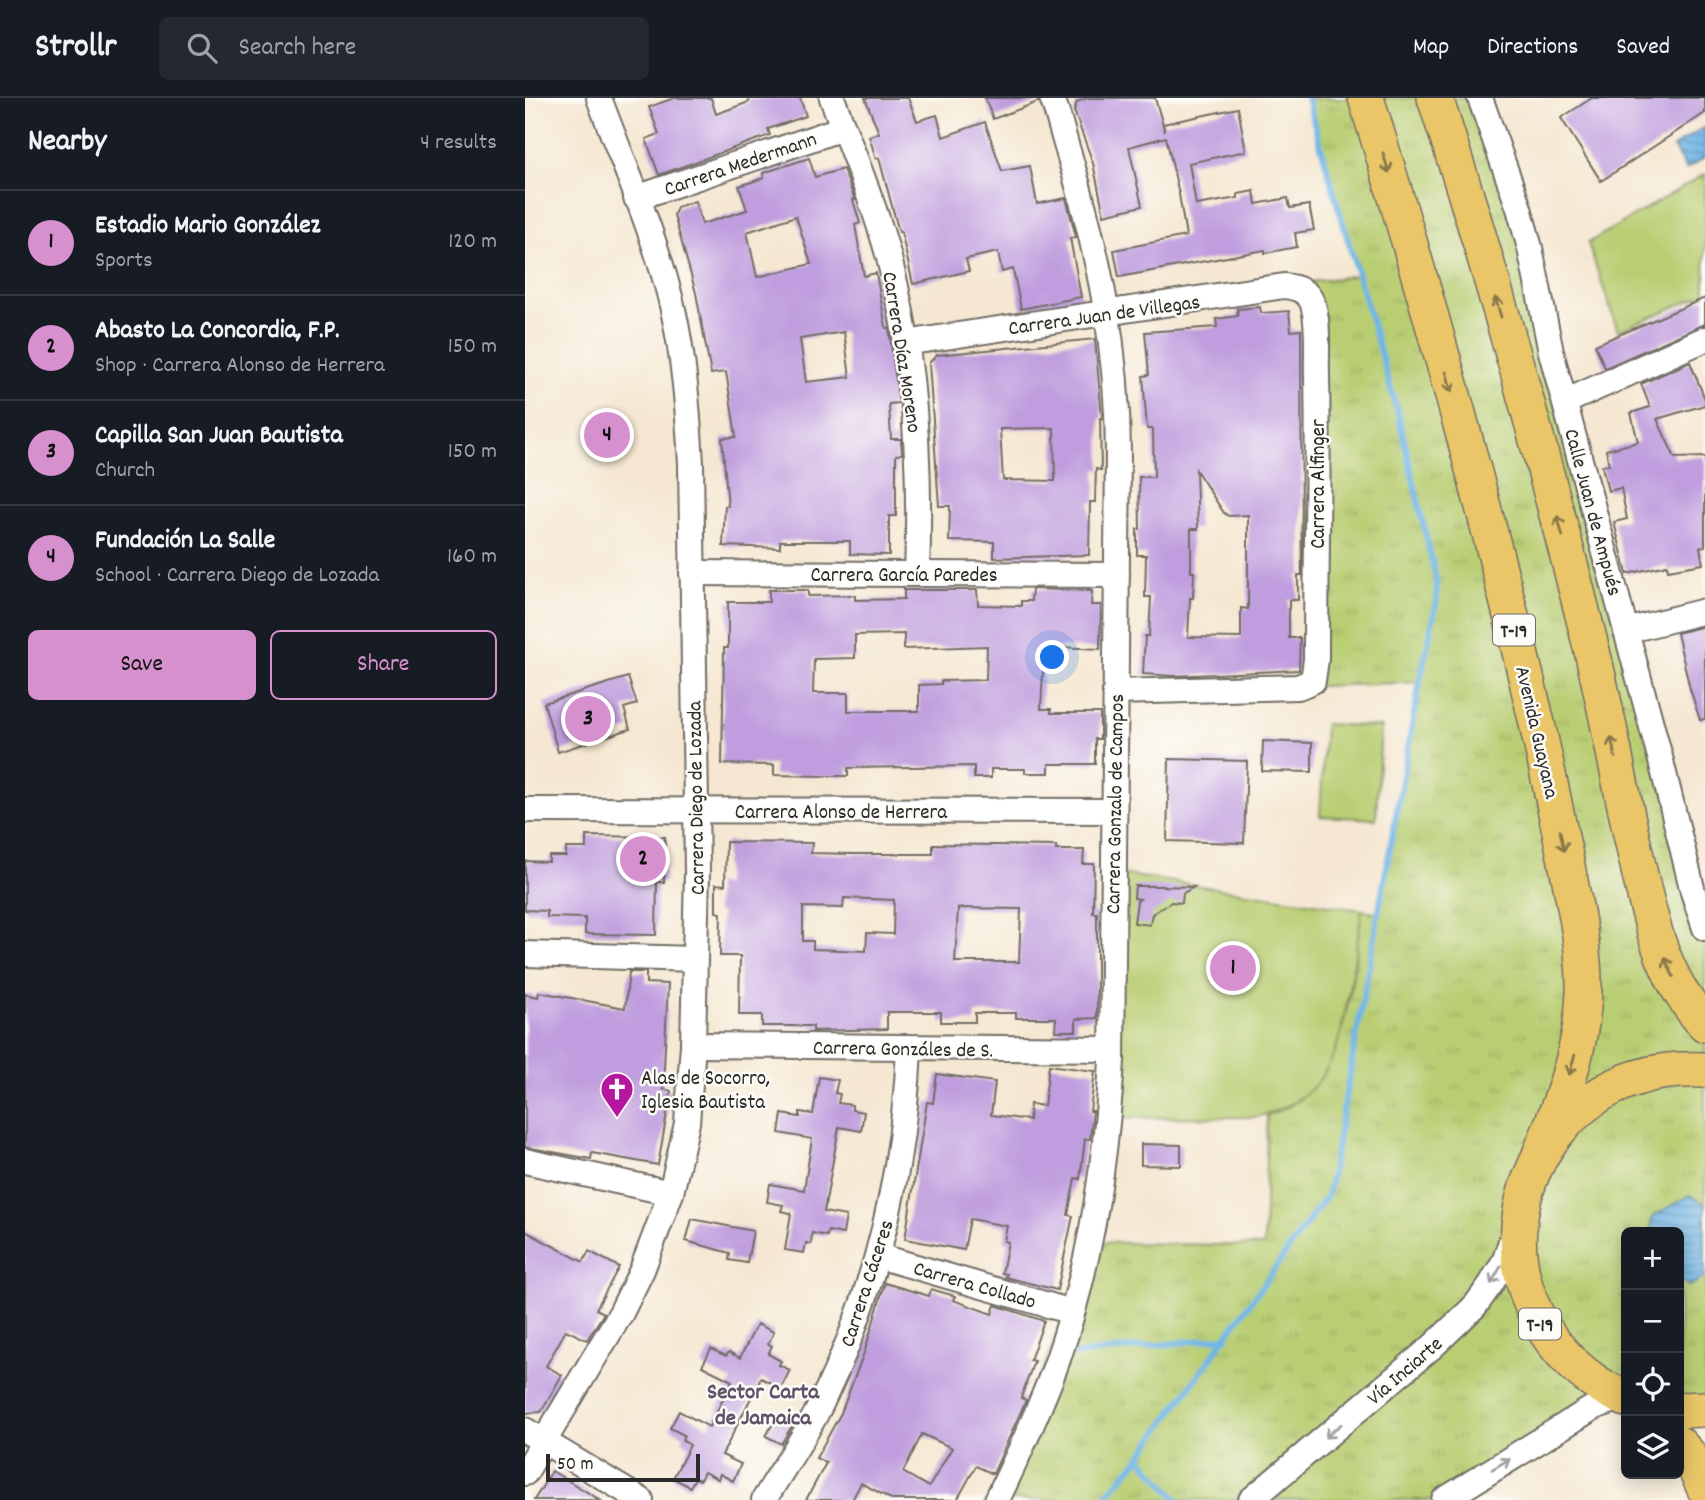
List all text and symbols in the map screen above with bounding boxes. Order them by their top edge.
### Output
search box [159,17,649,80]
text: Strollr [35,25,117,72]
icon: search [183,29,221,67]
text: Search here [239,30,356,67]
text: Map [1413,31,1449,65]
text: Directions [1487,31,1578,65]
text: Saved [1616,31,1670,65]
text: Nearby [28,122,106,165]
street label: Carrera Medermann [661,126,821,206]
text: 4 results [420,127,497,160]
one-way arrow [1381,152,1393,174]
text: Estadio Mario González [95,208,320,245]
text: 1 [48,226,54,259]
text: 120 m [448,226,497,259]
text: Sports [95,245,153,278]
street label: Carrera Díaz Moreno [873,270,928,435]
street label: Carrera Juan de Villegas [1007,289,1202,345]
one-way arrow [1491,296,1504,318]
text: Abasto La Concordia, F.P. [95,313,340,350]
text: 2 [46,331,56,364]
text: 150 m [448,331,497,364]
text: Shop · Carrera Alonso de Herrera [95,350,385,383]
one-way arrow [1443,370,1456,393]
pin: 4 [584,409,630,461]
text: Capilla San Juan Bautista [95,418,343,455]
street label: Carrera Alfinger [1305,419,1335,549]
street label: Calle Juan de Ampués [1554,426,1628,600]
text: 3 [46,436,56,469]
text: 150 m [448,436,497,469]
text: Church [95,455,155,488]
one-way arrow [1553,515,1566,538]
text: Fundación La Salle [95,523,275,560]
text: 4 [46,541,56,574]
text: 160 m [447,541,497,574]
text: School · Carrera Diego de Lozada [95,560,379,593]
street label: Carrera García Paredes [810,562,998,592]
road number: T-19 [1493,614,1535,646]
button: Save [28,630,256,700]
button: Share [270,630,497,700]
your location [1035,640,1069,674]
street label: Avenida Guayana [1505,664,1565,803]
pin: 3 [565,693,611,745]
street label: Carrera Gonzalo de Campos [1100,694,1134,915]
street label: Carrera Diego de Lozada [681,699,715,895]
one-way arrow [1605,736,1619,759]
street label: Carrera Alonso de Herrera [735,799,948,829]
one-way arrow [1555,829,1569,852]
pin: 2 [620,833,666,885]
pin: 1 [1210,942,1256,994]
one-way arrow [1662,957,1675,978]
street label: Carrera Gonzáles de S. [813,1034,993,1068]
one-way arrow [1565,1053,1578,1076]
place label: Alas de Socorro, Iglesia Bautista [641,1065,770,1119]
church icon: Alas de Socorro, Iglesia Bautista [598,1070,636,1119]
street label: Carrera Cáceres [834,1217,903,1351]
map controls [1621,1227,1684,1479]
button: + [1621,1227,1684,1290]
street label: Carrera Collado [909,1255,1039,1319]
one-way arrow [1489,1264,1503,1284]
button: − [1621,1290,1684,1353]
road number: T-19 [1519,1308,1561,1340]
street label: Vía Inciarte [1362,1331,1450,1414]
button: locate [1621,1353,1684,1416]
district label: Sector Carta de Jamaica [707,1377,820,1436]
button: layers [1621,1416,1684,1479]
one-way arrow [1324,1423,1342,1439]
scale bar [546,1451,700,1483]
text: 50 m [557,1452,594,1479]
one-way arrow [1491,1456,1511,1470]

